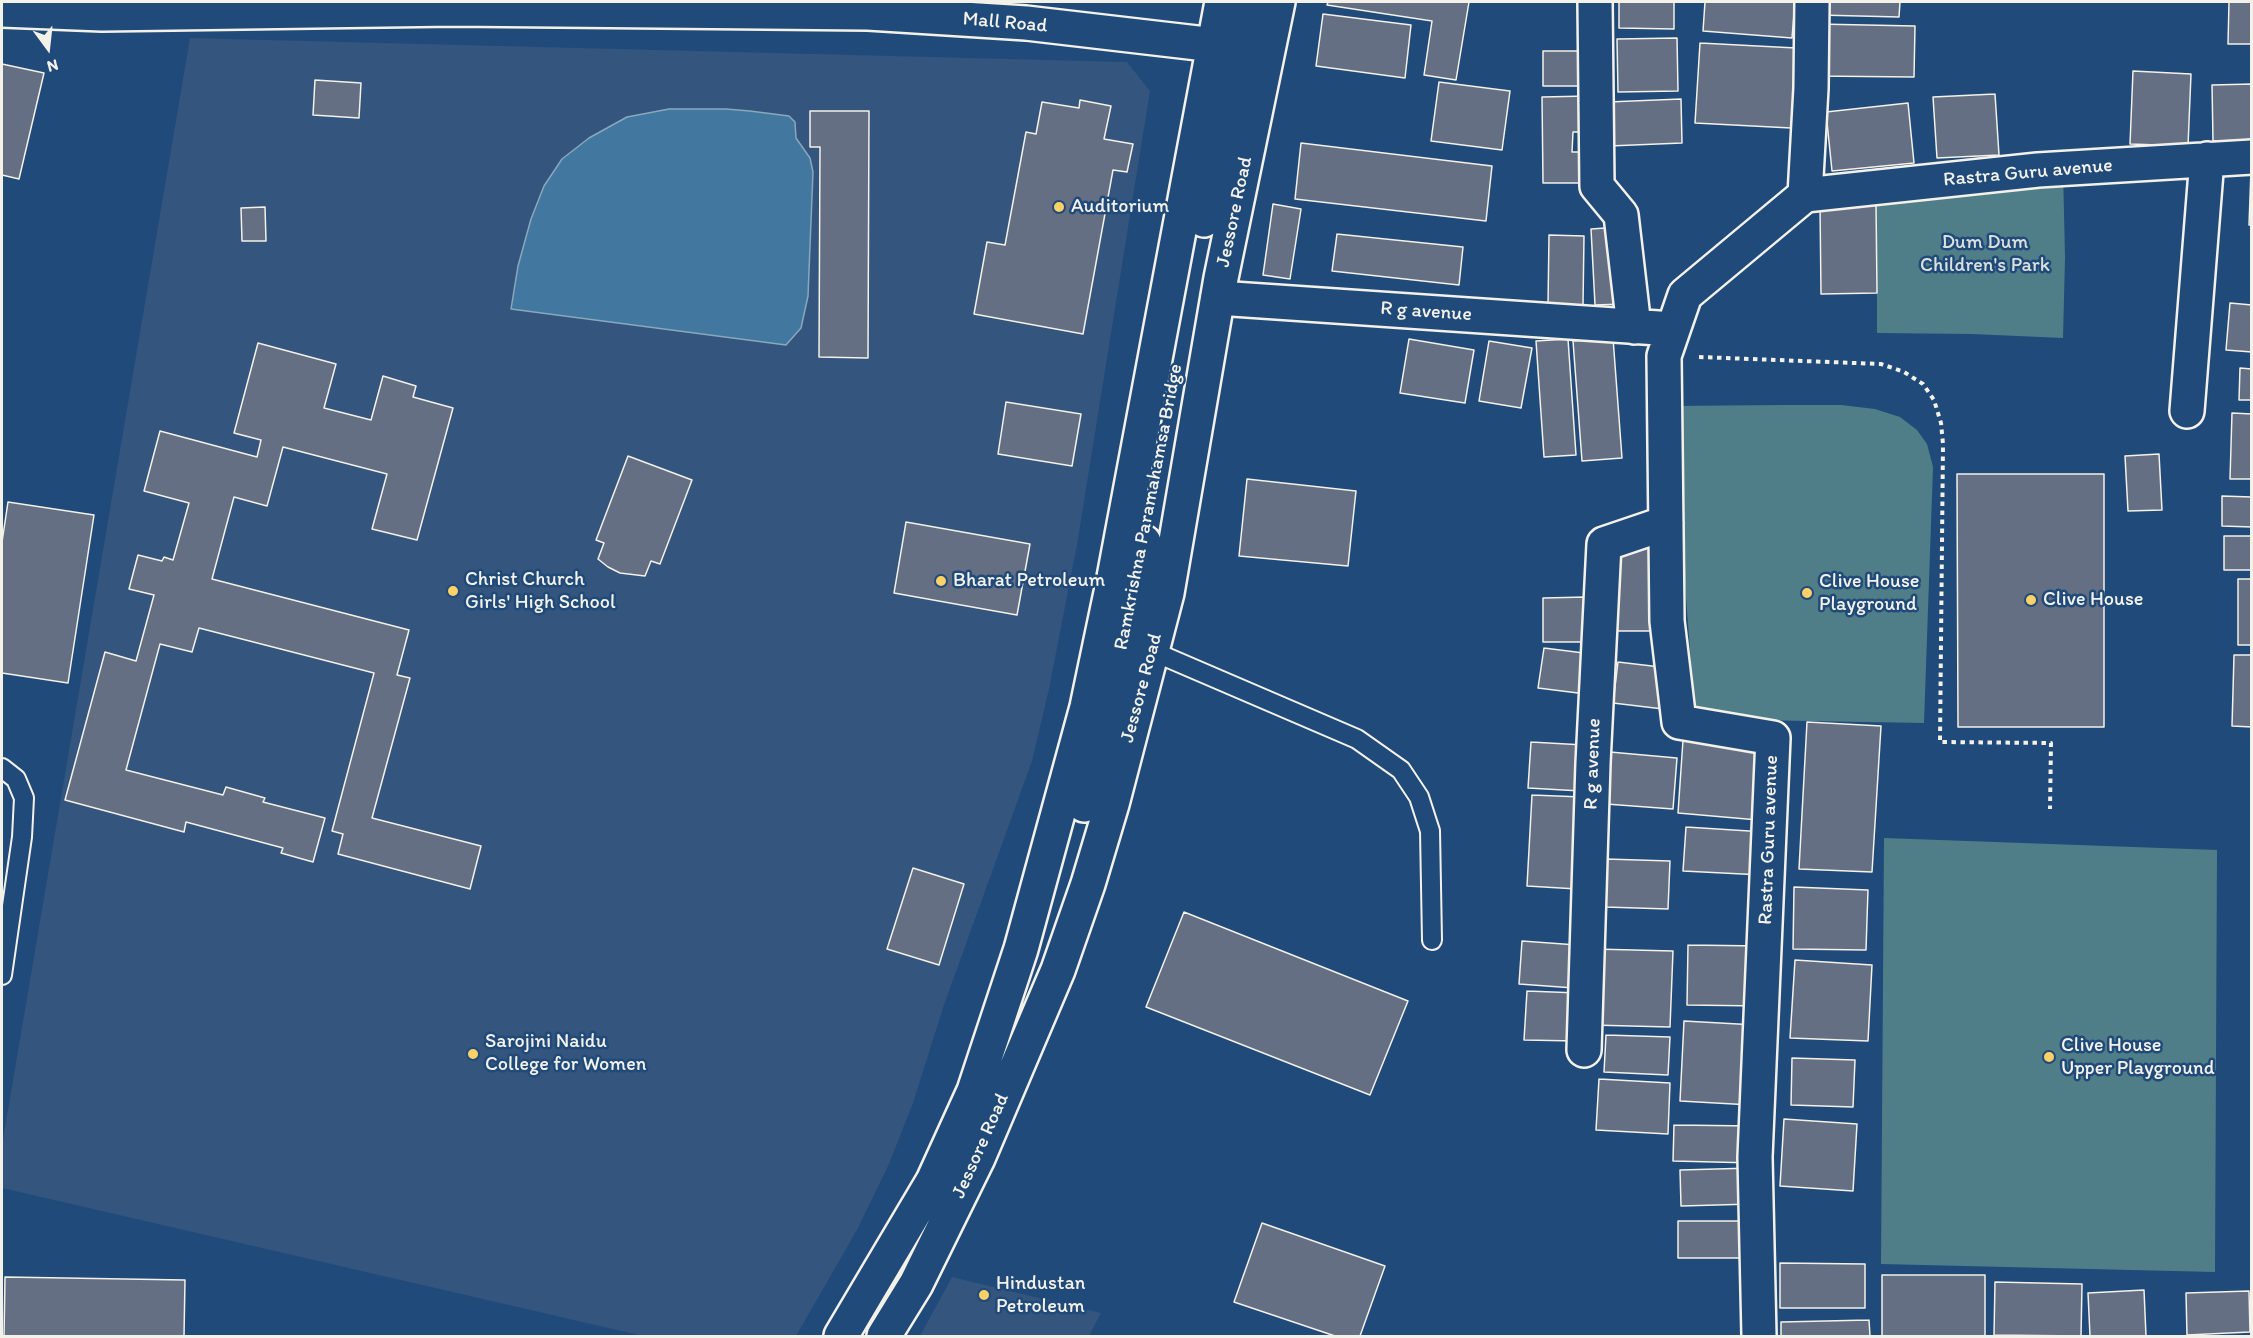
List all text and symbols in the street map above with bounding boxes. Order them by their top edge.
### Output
street label: Mall Road [962,7,1048,39]
north arrow [18,18,78,78]
text: N [45,55,60,76]
street label: Rastra Guru avenue [1942,154,2114,192]
street label: Jessore Road [1212,155,1258,269]
place label: Auditorium [1071,195,1169,219]
marker: Auditorium [1052,200,1066,214]
park label: Dum Dum Children's Park [1920,231,2050,278]
street label: R g avenue [1379,297,1473,327]
street label: Ramkrishna Paramahamsa Bridge [1109,362,1189,652]
place label: Christ Church Girls' High School [465,568,616,615]
place label: Bharat Petroleum [953,569,1105,593]
place label: Clive House Playground [1819,570,1919,617]
marker: Bharat Petroleum [934,574,948,588]
marker: Christ Church Girls' High School [446,584,460,598]
marker: Clive House Playground [1800,586,1814,600]
place label: Clive House [2043,588,2143,612]
marker: Clive House [2024,593,2038,607]
street label: Jessore Road [1116,631,1168,745]
street label: R g avenue [1579,718,1607,810]
street label: Rastra Guru avenue [1754,755,1784,925]
place label: Sarojini Naidu College for Women [485,1030,646,1077]
place label: Clive House Upper Playground [2061,1034,2215,1081]
marker: Sarojini Naidu College for Women [466,1047,480,1061]
marker: Clive House Upper Playground [2042,1050,2056,1064]
street label: Jessore Road [947,1090,1015,1202]
place label: Hindustan Petroleum [996,1272,1085,1319]
marker: Hindustan Petroleum [977,1288,991,1302]

